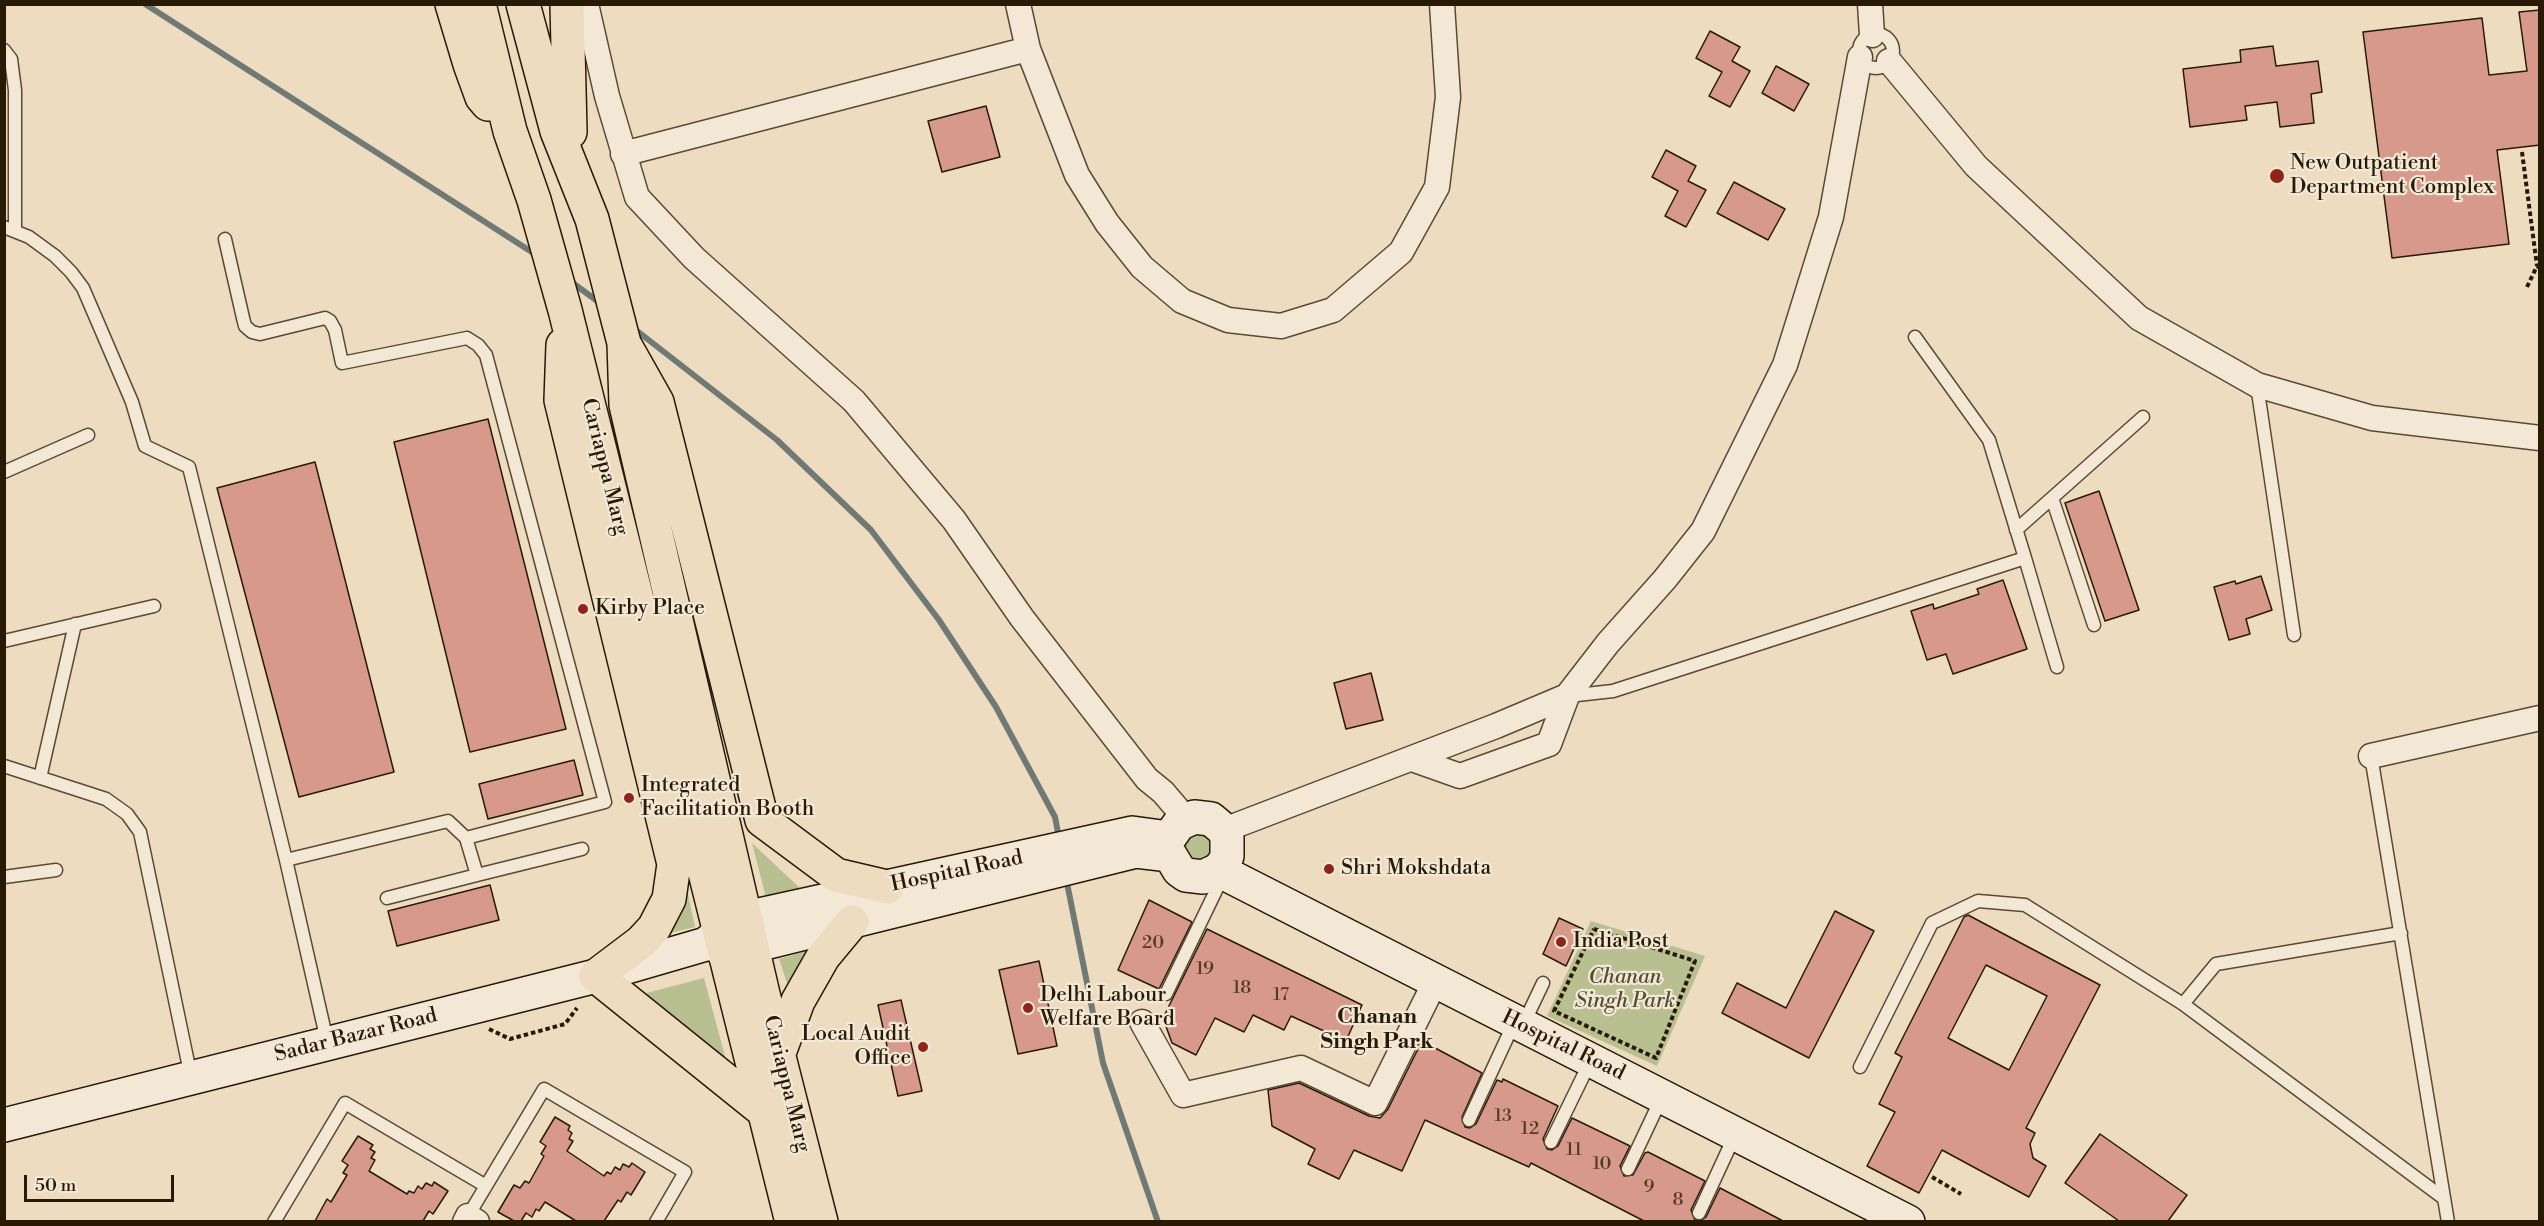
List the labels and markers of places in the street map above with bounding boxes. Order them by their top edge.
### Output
place label: New Outpatient Department Complex [2290,151,2494,201]
marker: New Outpatient Department Complex [2268,167,2286,185]
place label: Kirby Place [595,596,705,622]
marker: Kirby Place [576,602,590,616]
place label: Integrated Facilitation Booth [641,773,814,823]
marker: Integrated Facilitation Booth [622,791,636,805]
place label: Shri Mokshdata [1341,856,1491,882]
marker: Shri Mokshdata [1322,862,1336,876]
place label: India Post [1573,929,1669,955]
marker: India Post [1554,935,1568,949]
place label: Delhi Labour Welfare Board [1040,983,1175,1033]
marker: Delhi Labour Welfare Board [1021,1001,1035,1015]
place label: Local Audit Office [801,1022,911,1072]
marker: Local Audit Office [916,1040,930,1054]

